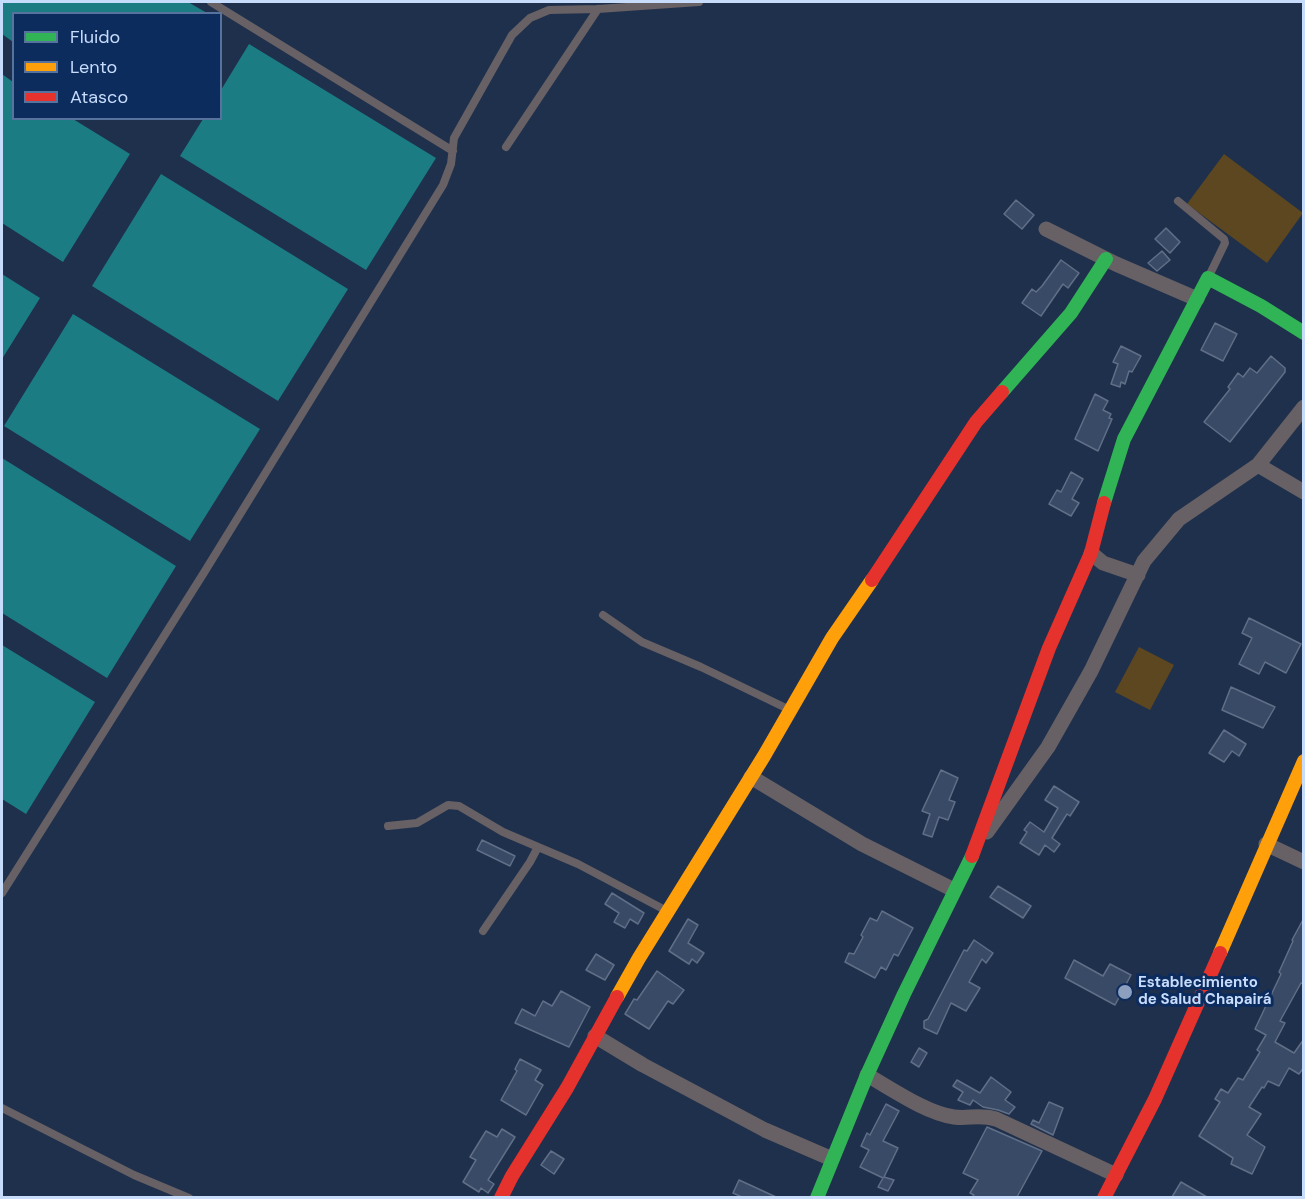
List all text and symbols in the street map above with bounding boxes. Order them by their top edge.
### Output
legend [12,12,222,120]
text: Fluido [70,25,120,49]
text: Lento [70,55,117,79]
text: Atasco [70,85,128,109]
place label: Establecimiento de Salud Chapairá [1138,974,1272,1009]
marker: Establecimiento de Salud Chapairá [1116,983,1134,1001]

